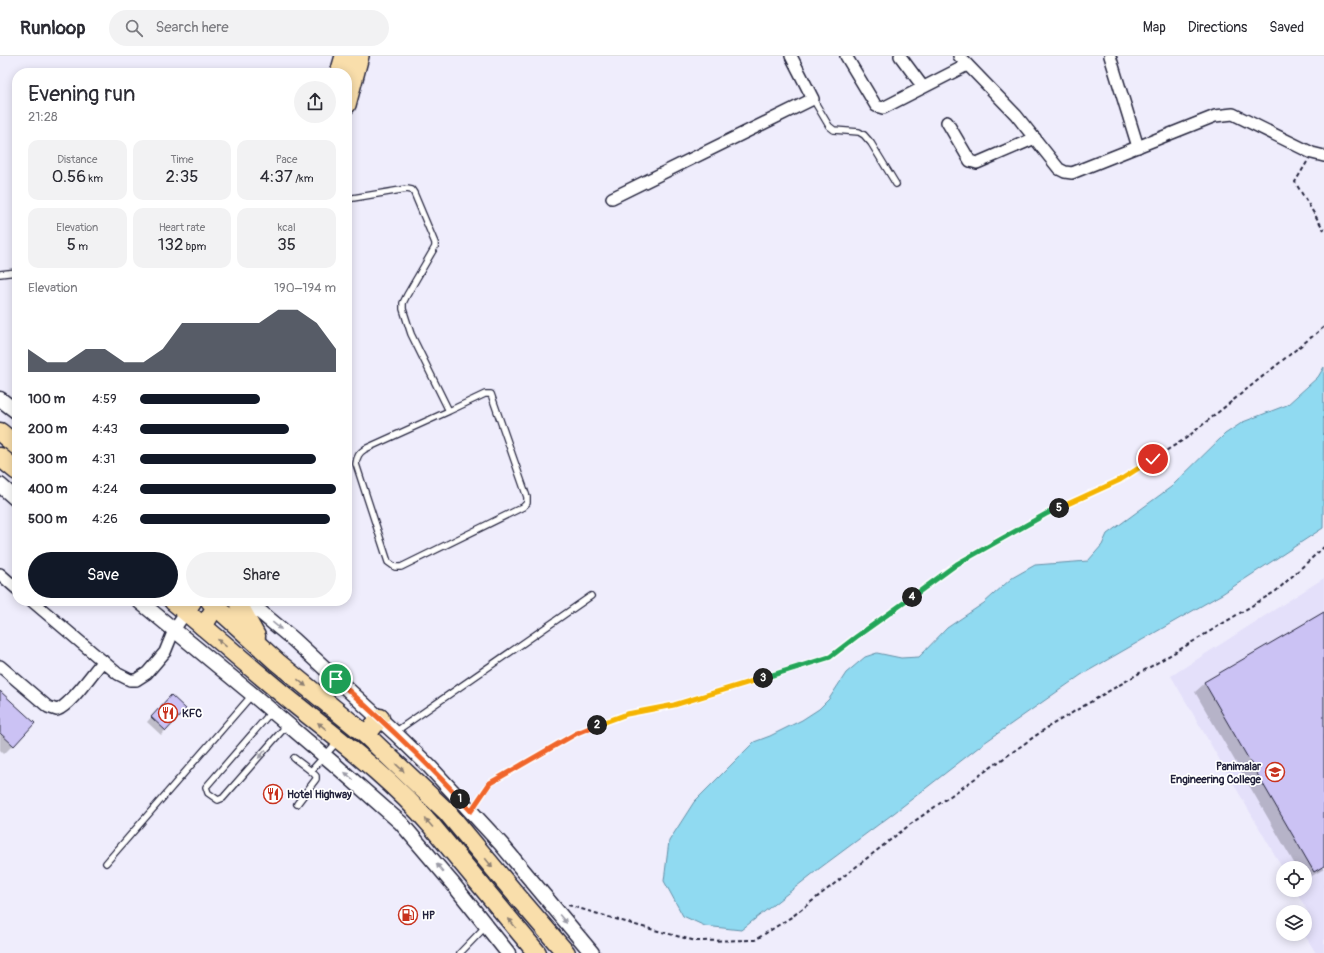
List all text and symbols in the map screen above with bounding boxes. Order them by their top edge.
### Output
search box [109,10,389,46]
text: Runloop [20,16,85,40]
icon: search [123,17,145,39]
text: Search here [155,18,229,37]
text: Map [1143,19,1166,36]
text: Directions [1188,19,1247,36]
text: Saved [1269,19,1304,36]
text: Evening run [28,80,136,108]
button: share [294,81,336,123]
text: 21:28 [28,109,58,125]
text: Distance [57,153,97,166]
text: Time [170,153,193,166]
text: Pace [276,153,298,166]
text: 0.56 [52,166,86,187]
text: 2:35 [166,166,198,187]
text: 4:37 [260,166,293,187]
text: km [86,172,103,185]
text: /km [293,172,313,185]
text: Elevation [56,221,98,234]
text: Heart rate [159,221,205,234]
text: kcal [278,221,296,234]
text: 5 [67,234,76,255]
text: 132 [158,234,183,255]
text: 35 [277,234,296,255]
text: m [76,240,88,253]
text: bpm [183,240,206,253]
text: Elevation [28,280,78,296]
text: 190–194 m [274,280,336,296]
text: 100 m [28,391,65,407]
text: 4:59 [92,391,117,407]
text: 200 m [28,421,67,437]
text: 4:43 [92,421,118,437]
pin [1136,442,1170,476]
icon: check [1142,448,1164,470]
text: 300 m [28,451,67,467]
text: 4:31 [92,451,115,467]
text: 400 m [28,481,68,497]
text: 4:24 [92,481,118,497]
pin: 5 [1049,498,1069,518]
text: 5 [1056,501,1062,514]
text: 500 m [28,511,67,527]
text: 4:26 [92,511,118,527]
button: Save [28,552,178,598]
button: Share [186,552,336,598]
pin: 4 [902,587,922,607]
text: 4 [909,590,915,603]
one-way arrow [271,621,282,630]
one-way arrow [217,639,228,648]
pin [319,662,353,696]
icon: arrive [325,668,347,690]
pin: 3 [753,668,773,688]
text: 3 [760,671,766,684]
one-way arrow [296,679,307,688]
restaurant icon: KFC [157,702,179,724]
place label: KFC [182,707,202,720]
pin: 2 [587,715,607,735]
text: 2 [594,718,600,731]
one-way arrow [317,722,328,731]
one-way arrow [257,749,266,759]
place label: Panimalar Engineering College [1170,760,1262,786]
school or university icon: Panimalar Engineering College [1264,761,1286,783]
one-way arrow [395,763,405,773]
one-way arrow [343,771,354,780]
restaurant icon: Hotel Highway [262,783,284,805]
place label: Hotel Highway [287,788,352,801]
pin: 1 [450,789,470,809]
text: 1 [458,792,462,805]
one-way arrow [424,817,433,828]
one-way arrow [485,857,493,868]
map controls [1276,861,1312,941]
button: locate [1276,861,1312,897]
one-way arrow [435,863,444,873]
fuel station icon: HP [397,904,419,926]
button: layers [1276,905,1312,941]
place label: HP [422,909,435,922]
one-way arrow [558,913,567,924]
one-way arrow [507,917,516,928]

